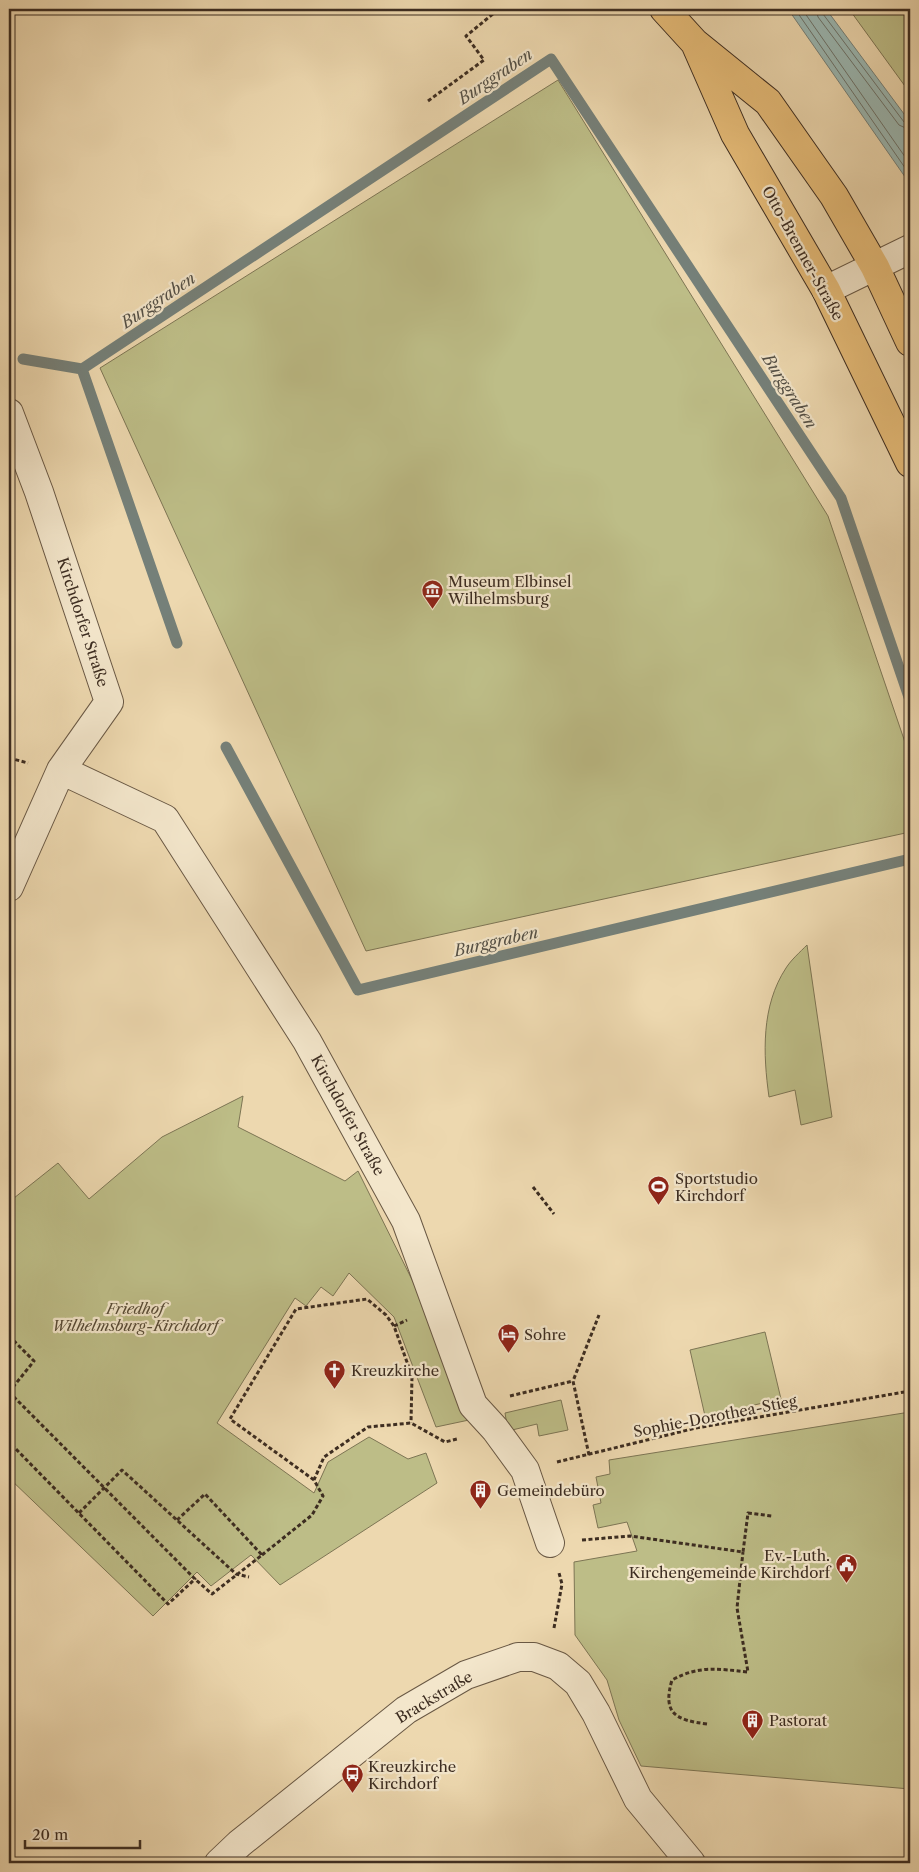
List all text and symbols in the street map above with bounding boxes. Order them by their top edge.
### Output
water label: Burggraben [452,44,536,109]
street label: Otto-Brenner-Straße [758,182,848,324]
water label: Burggraben [115,268,199,333]
water label: Burggraben [757,348,822,432]
street label: Kirchdorfer Straße [53,555,113,689]
place label: Museum Elbinsel Wilhelmsburg [447,572,572,608]
museum icon: Museum Elbinsel Wilhelmsburg [420,578,444,609]
water label: Burggraben [450,922,540,961]
street label: Kirchdorfer Straße [307,1051,389,1179]
place label: Sportstudio Kirchdorf [675,1169,758,1205]
sports icon: Sportstudio Kirchdorf [647,1175,671,1206]
park label: Friedhof Wilhelmsburg-Kirchdorf [52,1299,223,1335]
hotel icon: Sohre [496,1322,520,1353]
place label: Sohre [524,1325,566,1344]
church icon: Kreuzkirche [323,1358,347,1389]
place label: Kreuzkirche [351,1361,439,1380]
street label: Sophie-Dorothea-Stieg [632,1391,798,1441]
building icon: Gemeindebüro [469,1478,493,1509]
place label: Gemeindebüro [497,1481,605,1500]
place label: Ev.-Luth. Kirchengemeinde Kirchdorf [629,1546,832,1582]
public building icon: Ev.-Luth. Kirchengemeinde Kirchdorf [834,1552,858,1583]
street label: Brackstraße [392,1667,476,1727]
building icon: Pastorat [741,1708,765,1739]
place label: Pastorat [769,1711,828,1730]
place label: Kreuzkirche Kirchdorf [368,1757,456,1793]
bus stop icon: Kreuzkirche Kirchdorf [340,1763,364,1794]
scale bar [25,1817,140,1849]
text: 20 m [32,1825,68,1844]

